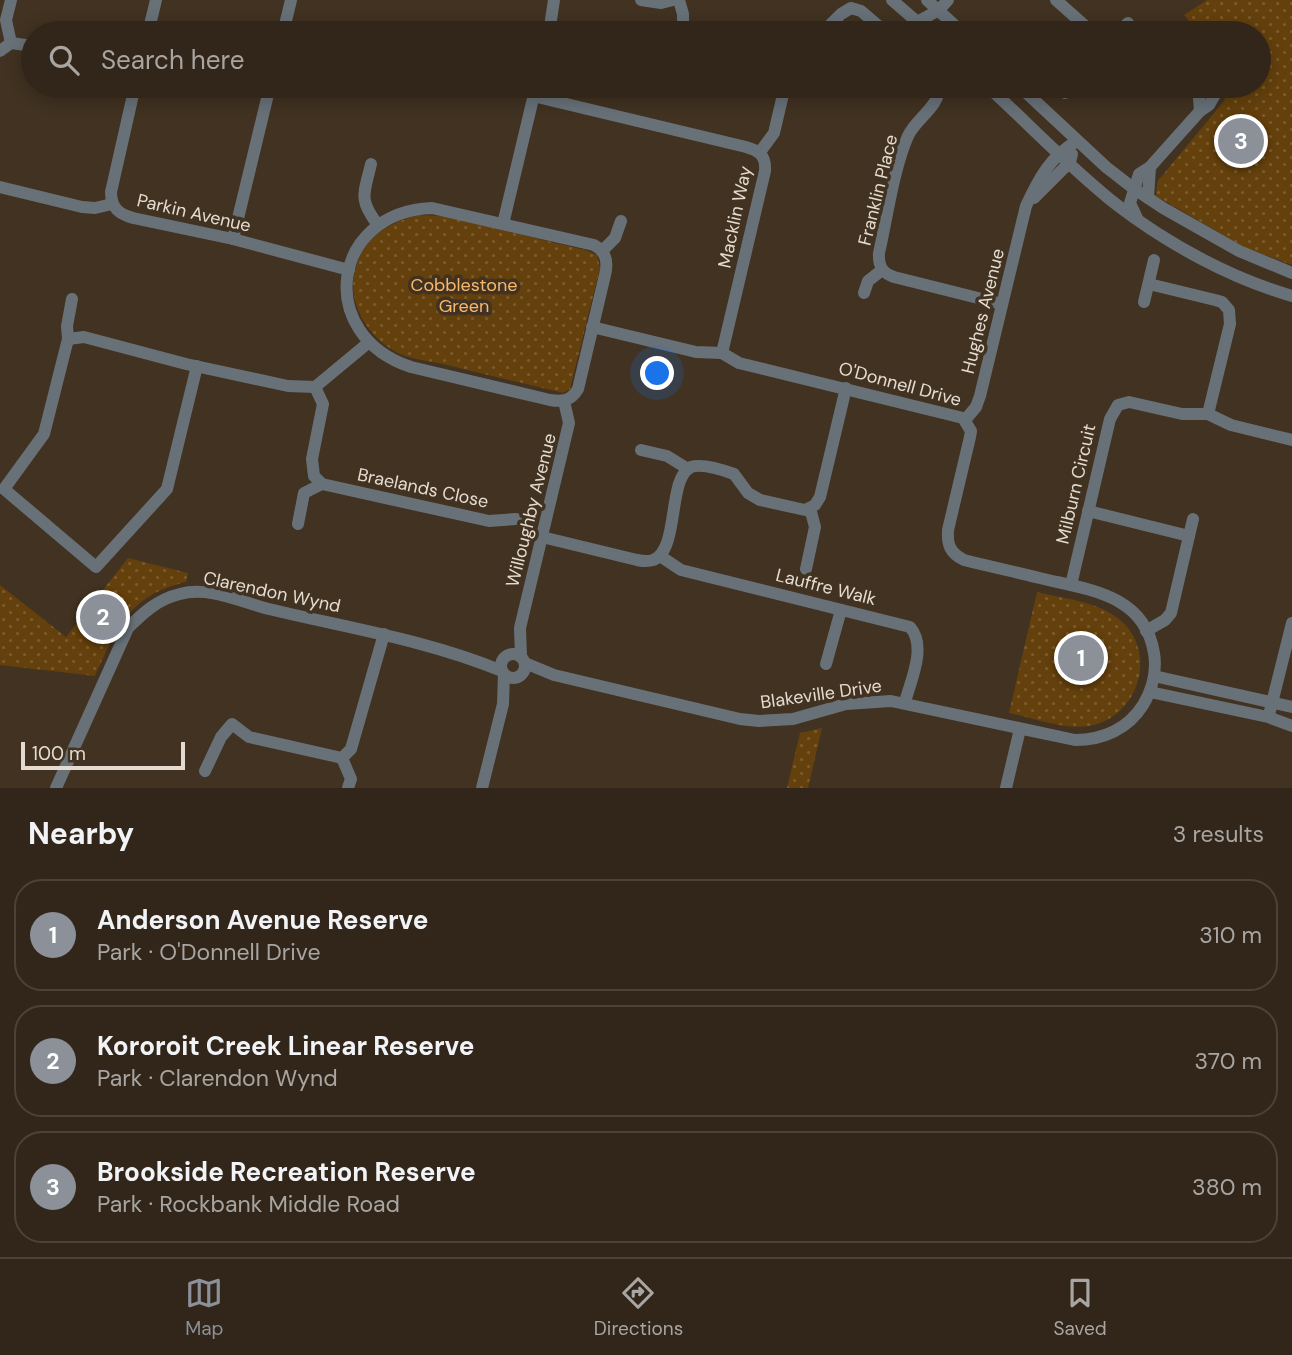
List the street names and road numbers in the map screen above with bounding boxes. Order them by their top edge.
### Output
street label: Franklin Place [853,132,903,248]
street label: Macklin Way [712,164,758,270]
street label: Parkin Avenue [135,188,253,238]
street label: Hughes Avenue [956,246,1010,376]
street label: O'Donnell Drive [836,356,964,412]
street label: Milburn Circuit [1051,422,1101,546]
street label: Willoughby Avenue [500,431,562,589]
street label: Braelands Close [355,462,491,514]
street label: Lauffre Walk [773,563,879,611]
street label: Clarendon Wynd [201,566,343,618]
street label: Blakeville Drive [759,674,883,714]

